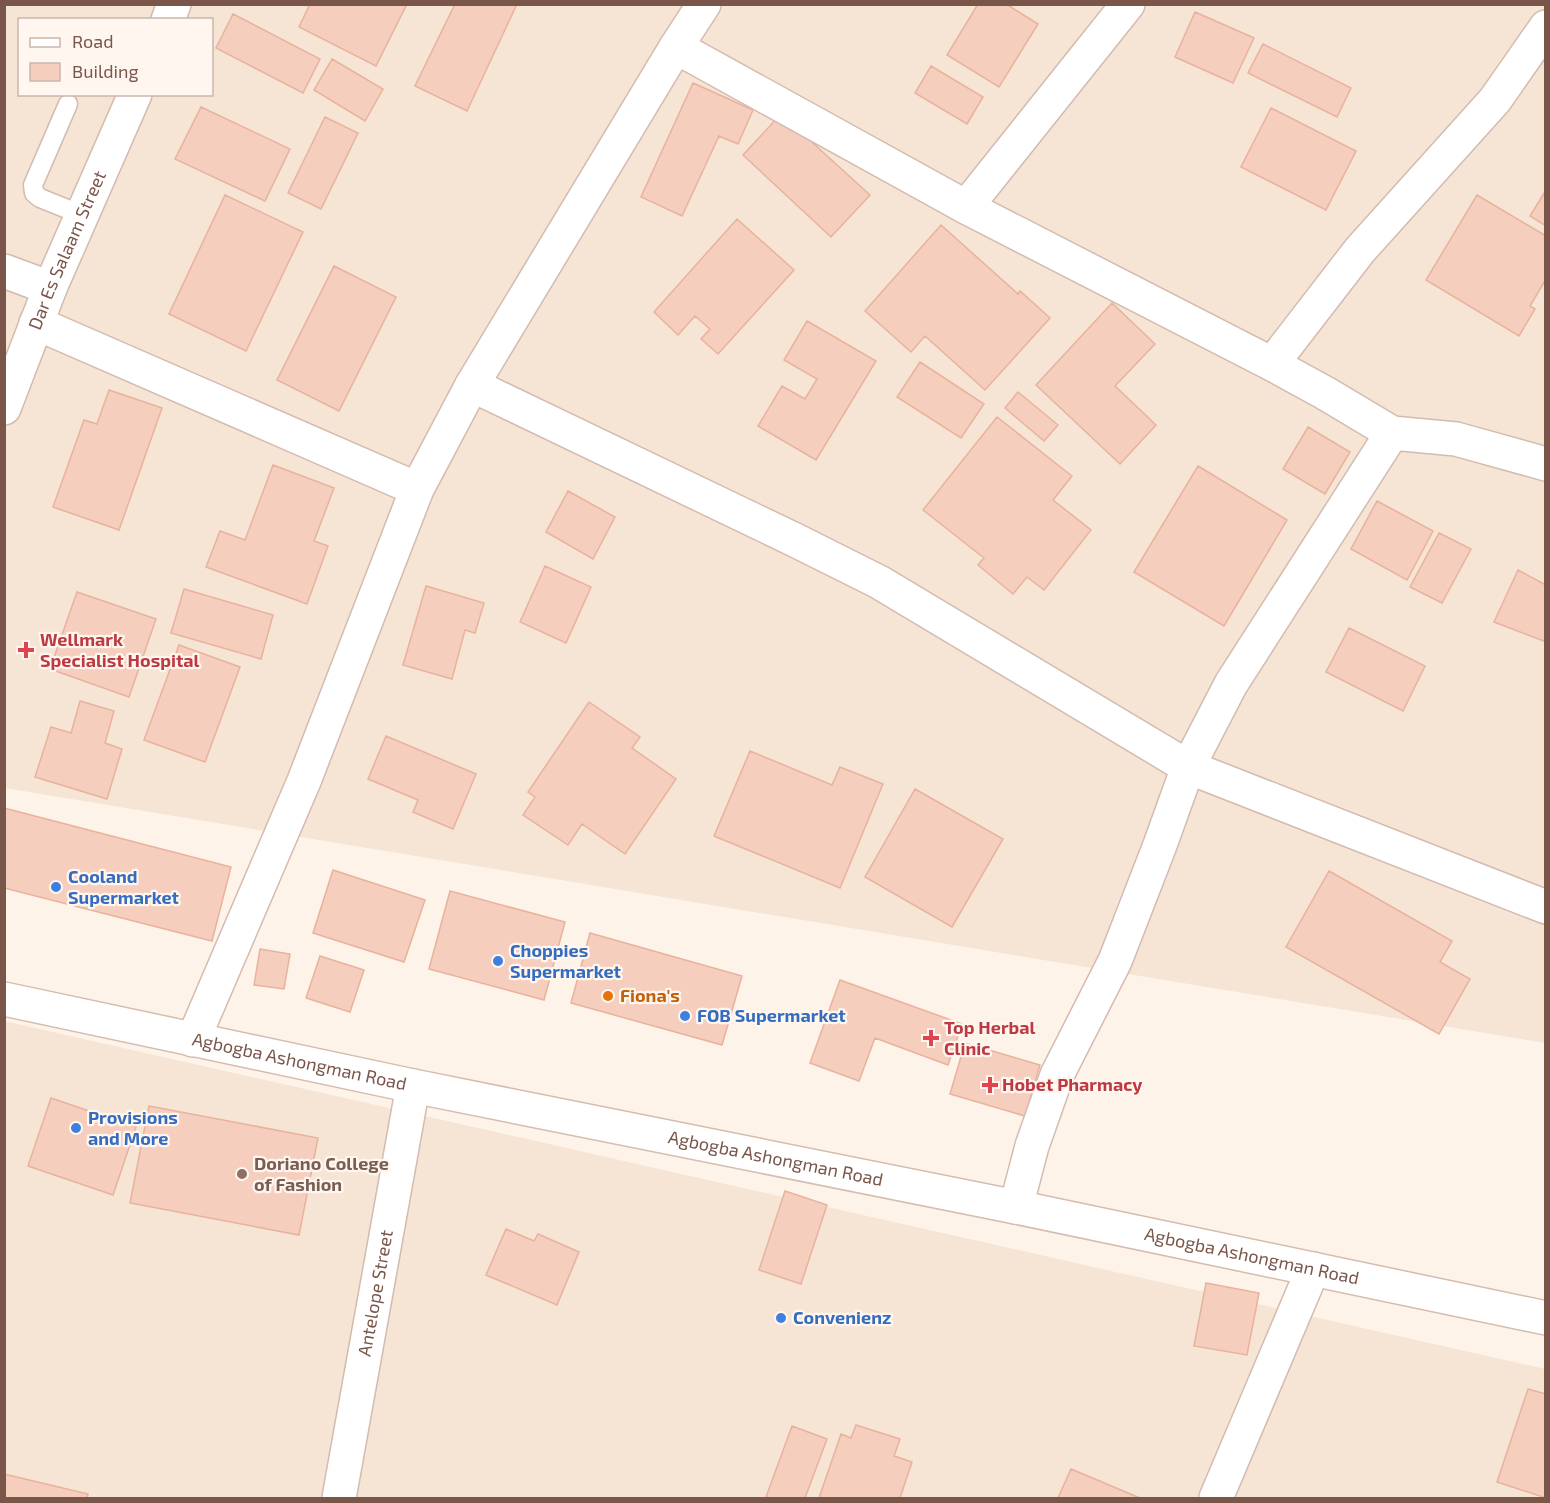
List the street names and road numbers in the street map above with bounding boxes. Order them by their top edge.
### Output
street label: Dar Es Salaam Street [23,167,110,333]
street label: Agbogba Ashongman Road [190,1027,409,1094]
street label: Agbogba Ashongman Road [666,1125,885,1190]
street label: Agbogba Ashongman Road [1143,1222,1361,1289]
street label: Antelope Street [353,1228,397,1358]

